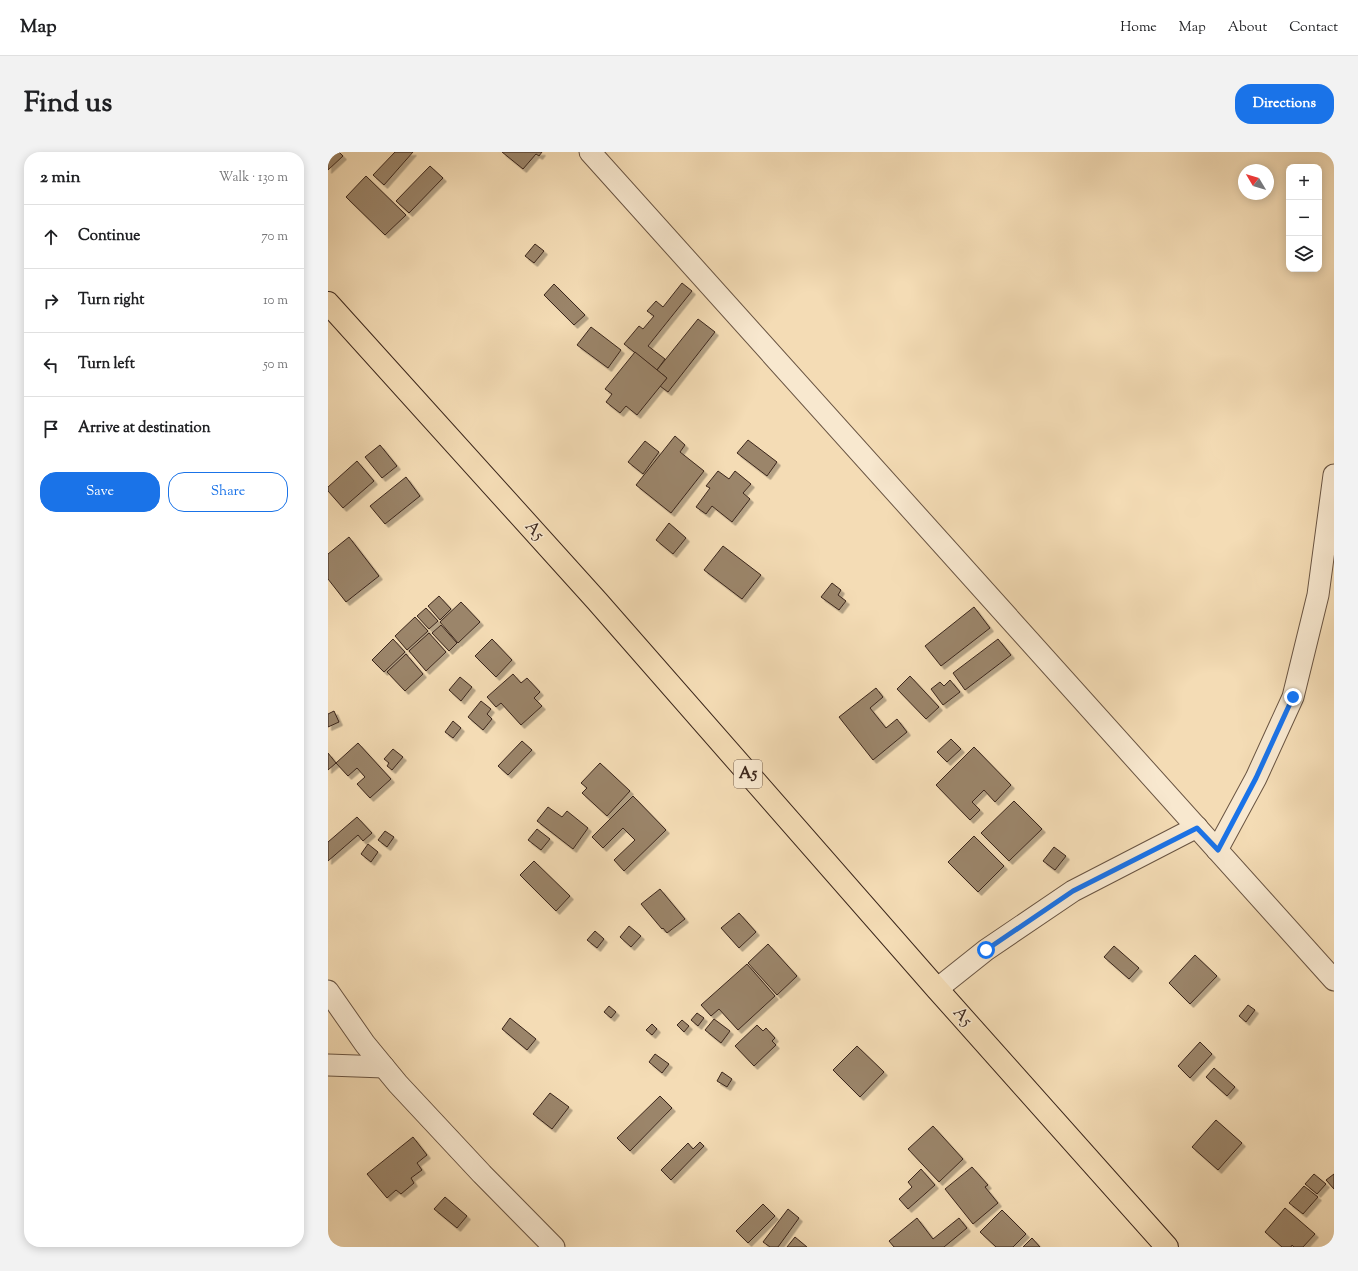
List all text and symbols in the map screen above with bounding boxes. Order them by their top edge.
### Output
text: Map [20,14,57,41]
text: Home [1120,18,1157,38]
text: Map [1179,18,1206,38]
text: About [1228,18,1267,38]
text: Contact [1289,18,1338,38]
text: Find us [24,84,112,124]
button: Directions [1235,84,1334,124]
north arrow [1238,164,1274,200]
map controls [1286,164,1322,272]
button: + [1286,164,1322,200]
text: 2 min [40,166,81,190]
text: Walk · 130 m [219,169,288,187]
button: − [1286,200,1322,236]
icon: ahead [40,226,62,248]
text: Continue [78,226,140,247]
text: 70 m [261,228,288,246]
button: layers [1286,236,1322,272]
icon: right [40,290,62,312]
text: Turn right [78,290,144,311]
text: 10 m [263,292,288,310]
icon: left [40,354,62,376]
text: Turn left [78,354,135,375]
text: 50 m [263,356,288,374]
icon: arrive [40,418,62,440]
text: Arrive at destination [78,418,211,439]
button: Save [40,472,160,512]
button: Share [168,472,288,512]
street label: A5 [519,516,550,546]
route end [1284,688,1302,706]
road number: A5 [734,760,762,788]
route start [977,941,995,959]
street label: A5 [947,1002,978,1032]

